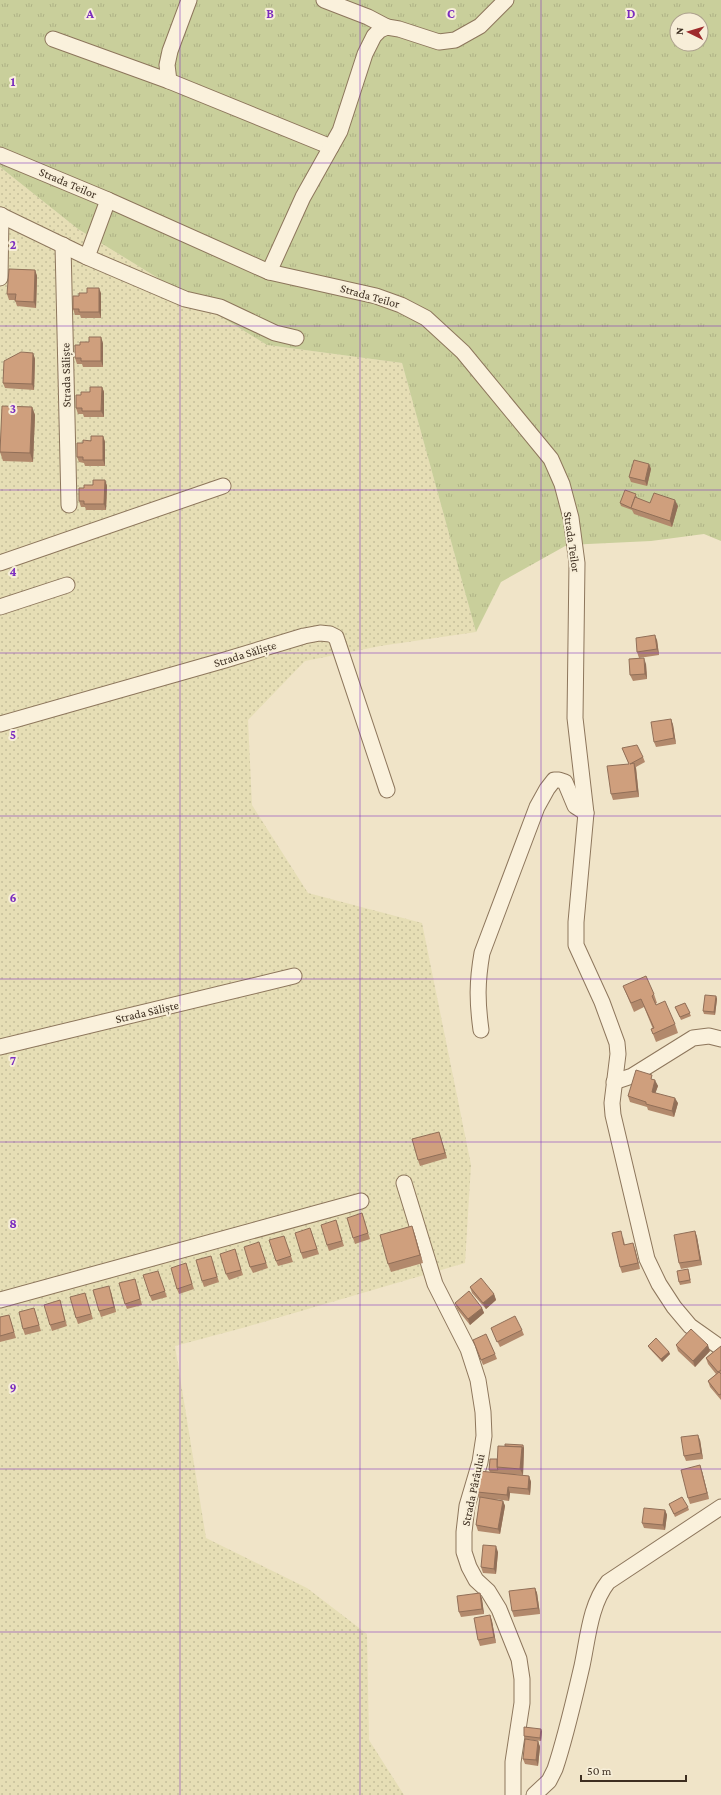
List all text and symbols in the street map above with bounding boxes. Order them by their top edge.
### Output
text: A [85,6,94,21]
text: B [266,6,274,21]
text: C [447,6,455,21]
text: D [627,6,636,21]
north arrow [669,12,709,52]
text: N [673,26,685,35]
text: 1 [11,74,16,89]
street label: Strada Teilor [37,165,100,202]
text: 2 [10,237,17,252]
street label: Strada Teilor [339,281,402,311]
street label: Strada Săliște [58,343,75,407]
text: 3 [10,401,16,416]
street label: Strada Teilor [561,511,583,574]
text: 4 [9,564,17,579]
street label: Strada Săliște [212,638,278,671]
text: 5 [10,727,16,742]
text: 6 [9,890,17,905]
street label: Strada Săliște [114,998,180,1027]
text: 7 [10,1053,16,1068]
text: 8 [9,1216,17,1231]
text: 9 [9,1380,17,1395]
street label: Strada Pârâului [459,1453,487,1527]
scale bar [581,1757,686,1783]
text: 50 m [587,1764,612,1778]

